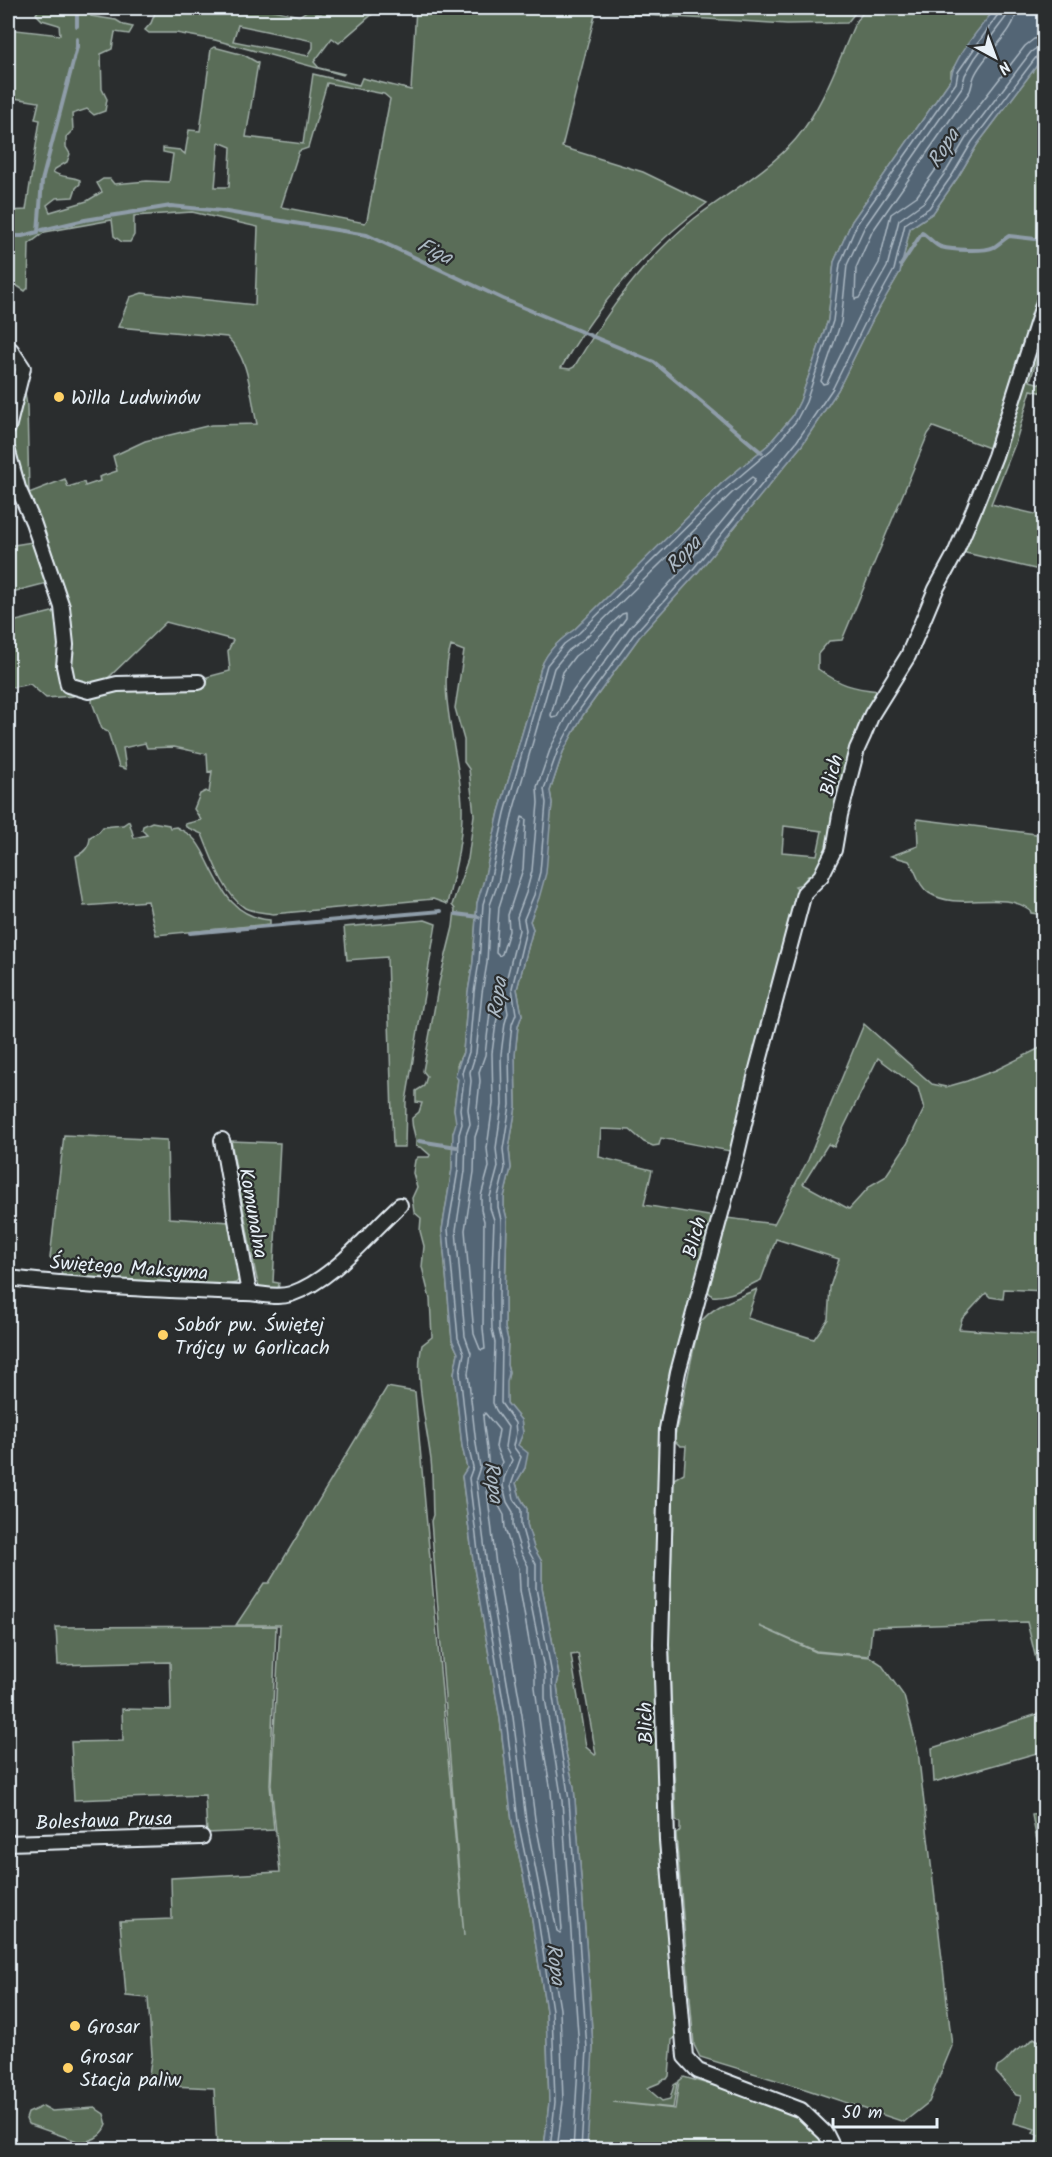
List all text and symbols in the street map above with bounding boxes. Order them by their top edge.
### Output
north arrow [965,27,1025,87]
text: N [992,54,1016,80]
water label: Ropa [919,121,970,175]
water label: Figa [411,230,459,275]
place label: Willa Ludwinów [71,383,201,415]
marker: Willa Ludwinów [52,390,66,404]
water label: Ropa [658,528,711,582]
street label: Blich [812,751,854,800]
water label: Ropa [479,974,518,1021]
street label: Komunalna [228,1166,276,1261]
street label: Blich [675,1213,717,1262]
street label: Świętego Maksyma [49,1248,209,1290]
place label: Sobór pw. Świętej Trójcy w Gorlicach [175,1310,330,1365]
marker: Sobór pw. Świętej Trójcy w Gorlicach [156,1328,170,1342]
water label: Ropa [474,1459,512,1506]
street label: Blich [630,1701,664,1744]
street label: Bolesława Prusa [35,1804,173,1840]
water label: Ropa [536,1941,574,1988]
place label: Grosar [87,2012,141,2044]
marker: Grosar [68,2019,82,2033]
place label: Grosar Stacja paliw [80,2042,182,2097]
marker: Grosar Stacja paliw [61,2061,75,2075]
scale bar [833,2091,936,2129]
text: 50 m [842,2099,882,2128]

